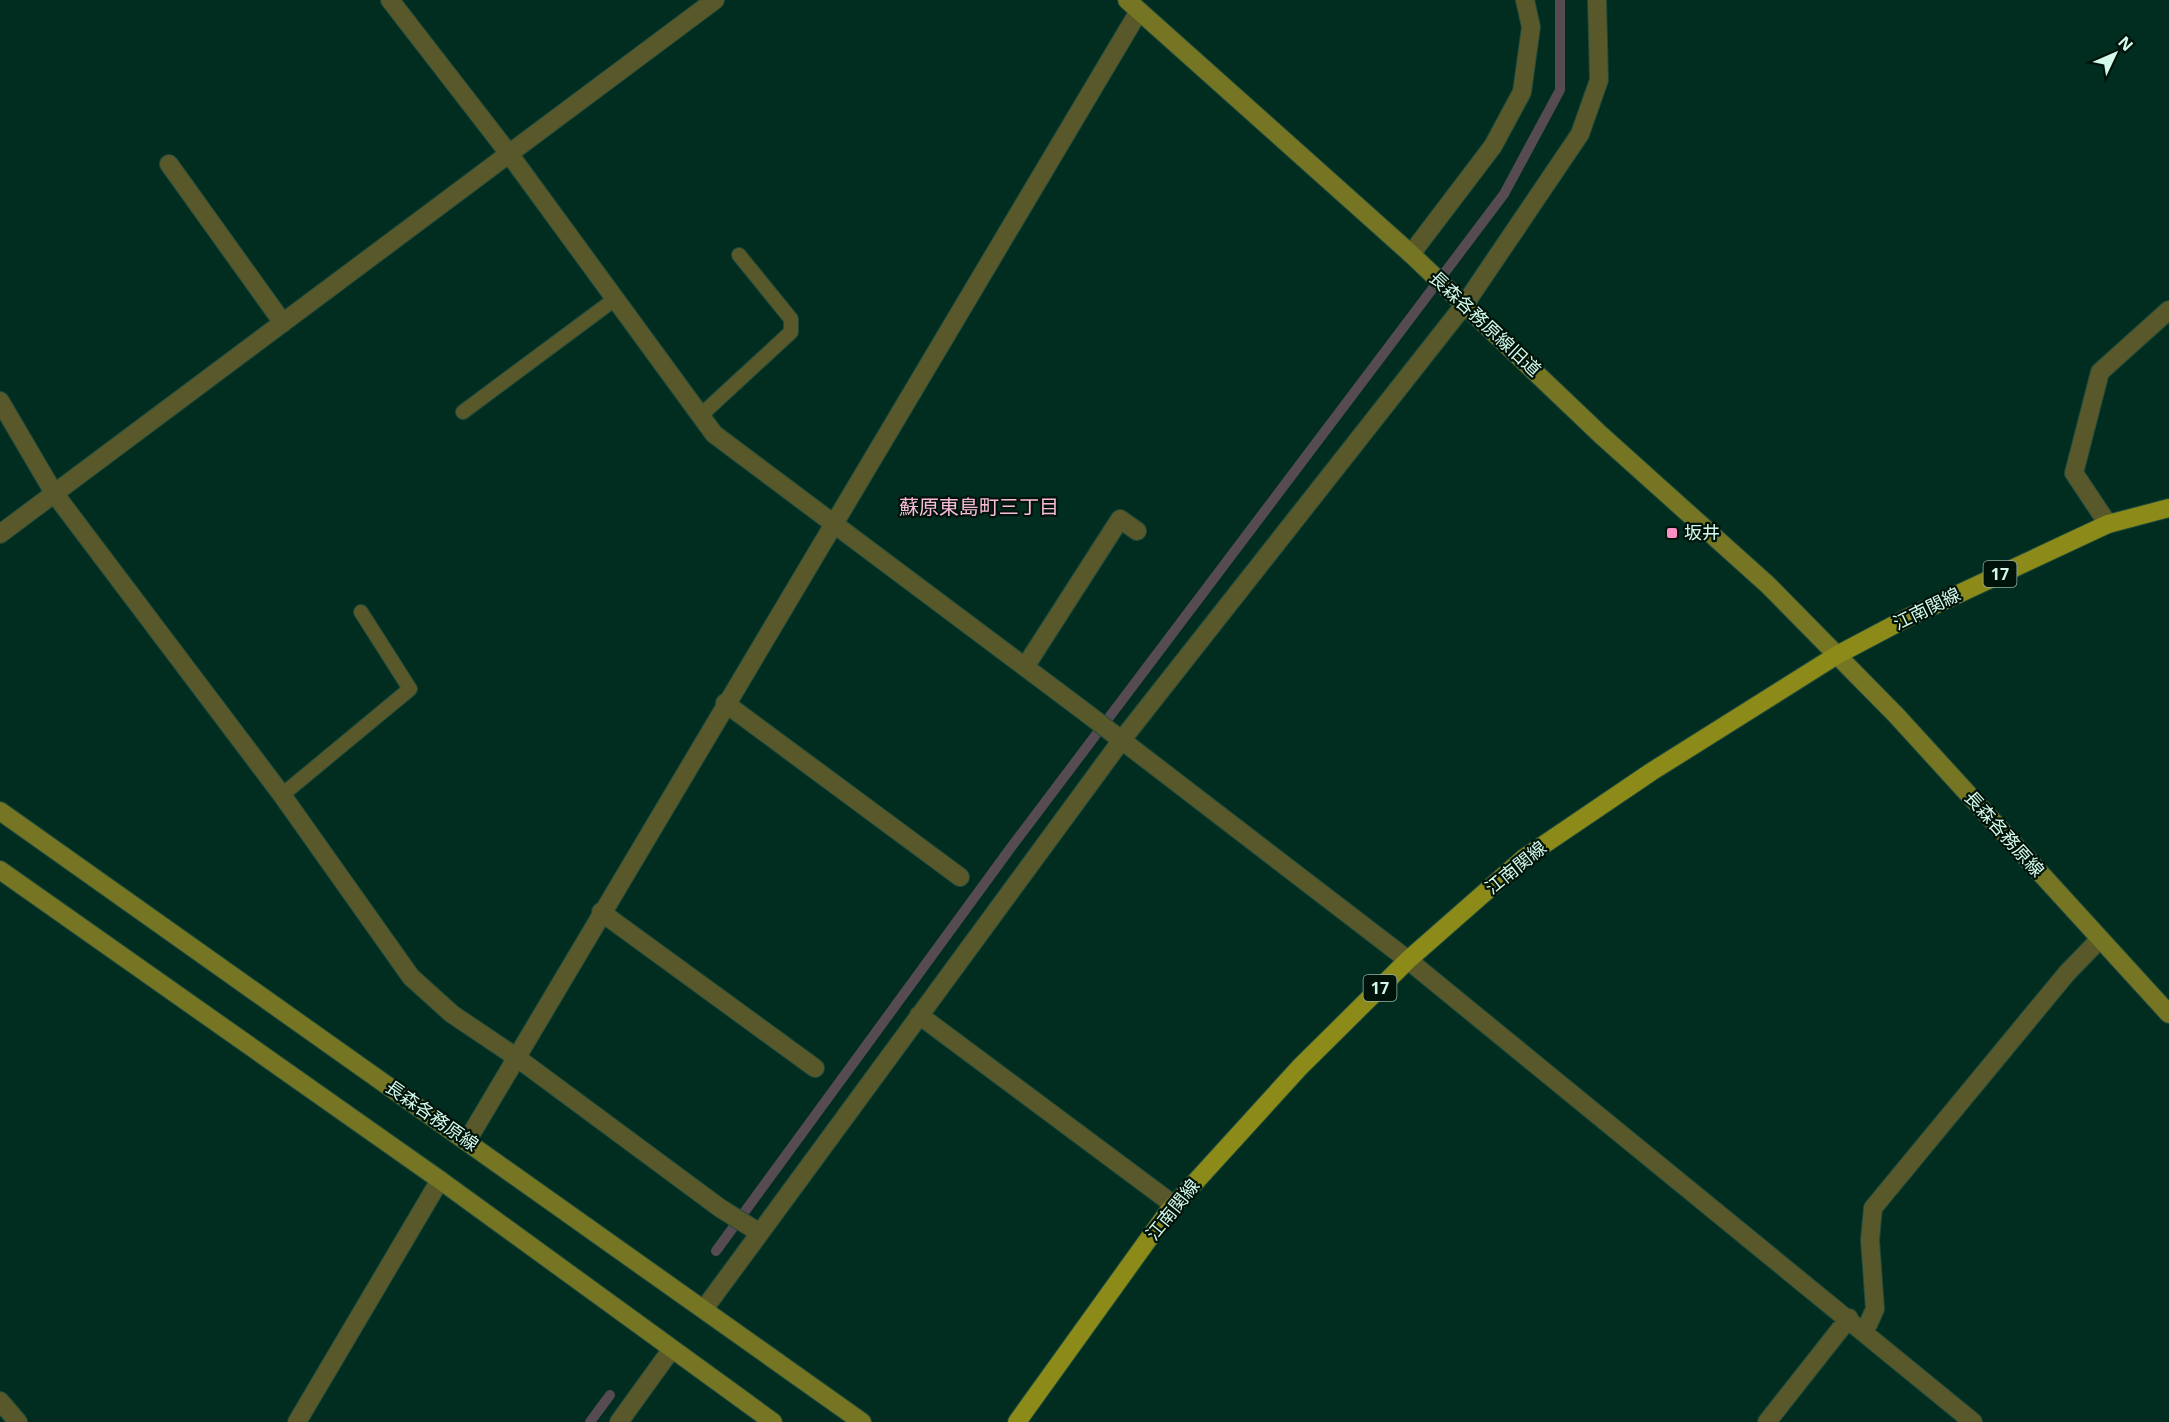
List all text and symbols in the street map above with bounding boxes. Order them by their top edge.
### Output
north arrow [2085,24,2145,84]
text: N [2113,31,2138,56]
street label: 長森各務原線旧道 [1425,265,1547,381]
district label: 蘇原東島町三丁目 [899,493,1059,520]
place label: 坂井 [1684,520,1720,544]
marker: 坂井 [1665,526,1679,540]
road number: 17 [1984,561,2016,587]
street label: 江南関線 [1889,582,1964,635]
street label: 長森各務原線 [1960,785,2050,881]
street label: 江南関線 [1480,835,1551,899]
road number: 17 [1364,975,1396,1001]
street label: 長森各務原線 [381,1074,484,1156]
street label: 江南関線 [1140,1174,1204,1245]

